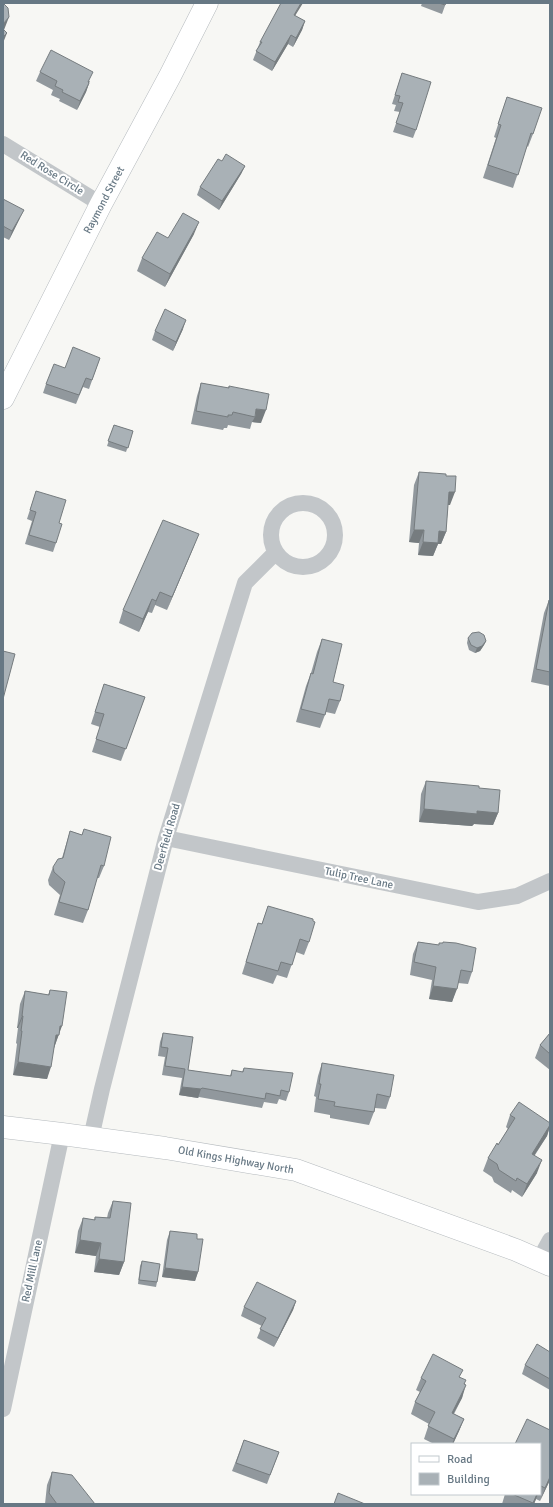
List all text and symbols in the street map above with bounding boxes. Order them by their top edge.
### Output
street label: Red Rose Circle [18,148,86,198]
street label: Raymond Street [81,164,127,236]
street label: Deerfield Road [151,802,183,872]
street label: Tulip Tree Lane [324,864,394,892]
street label: Old Kings Highway North [177,1143,295,1177]
street label: Red Mill Lane [19,1239,45,1303]
legend [411,1443,541,1495]
text: Road [447,1452,473,1467]
text: Building [447,1472,490,1487]

